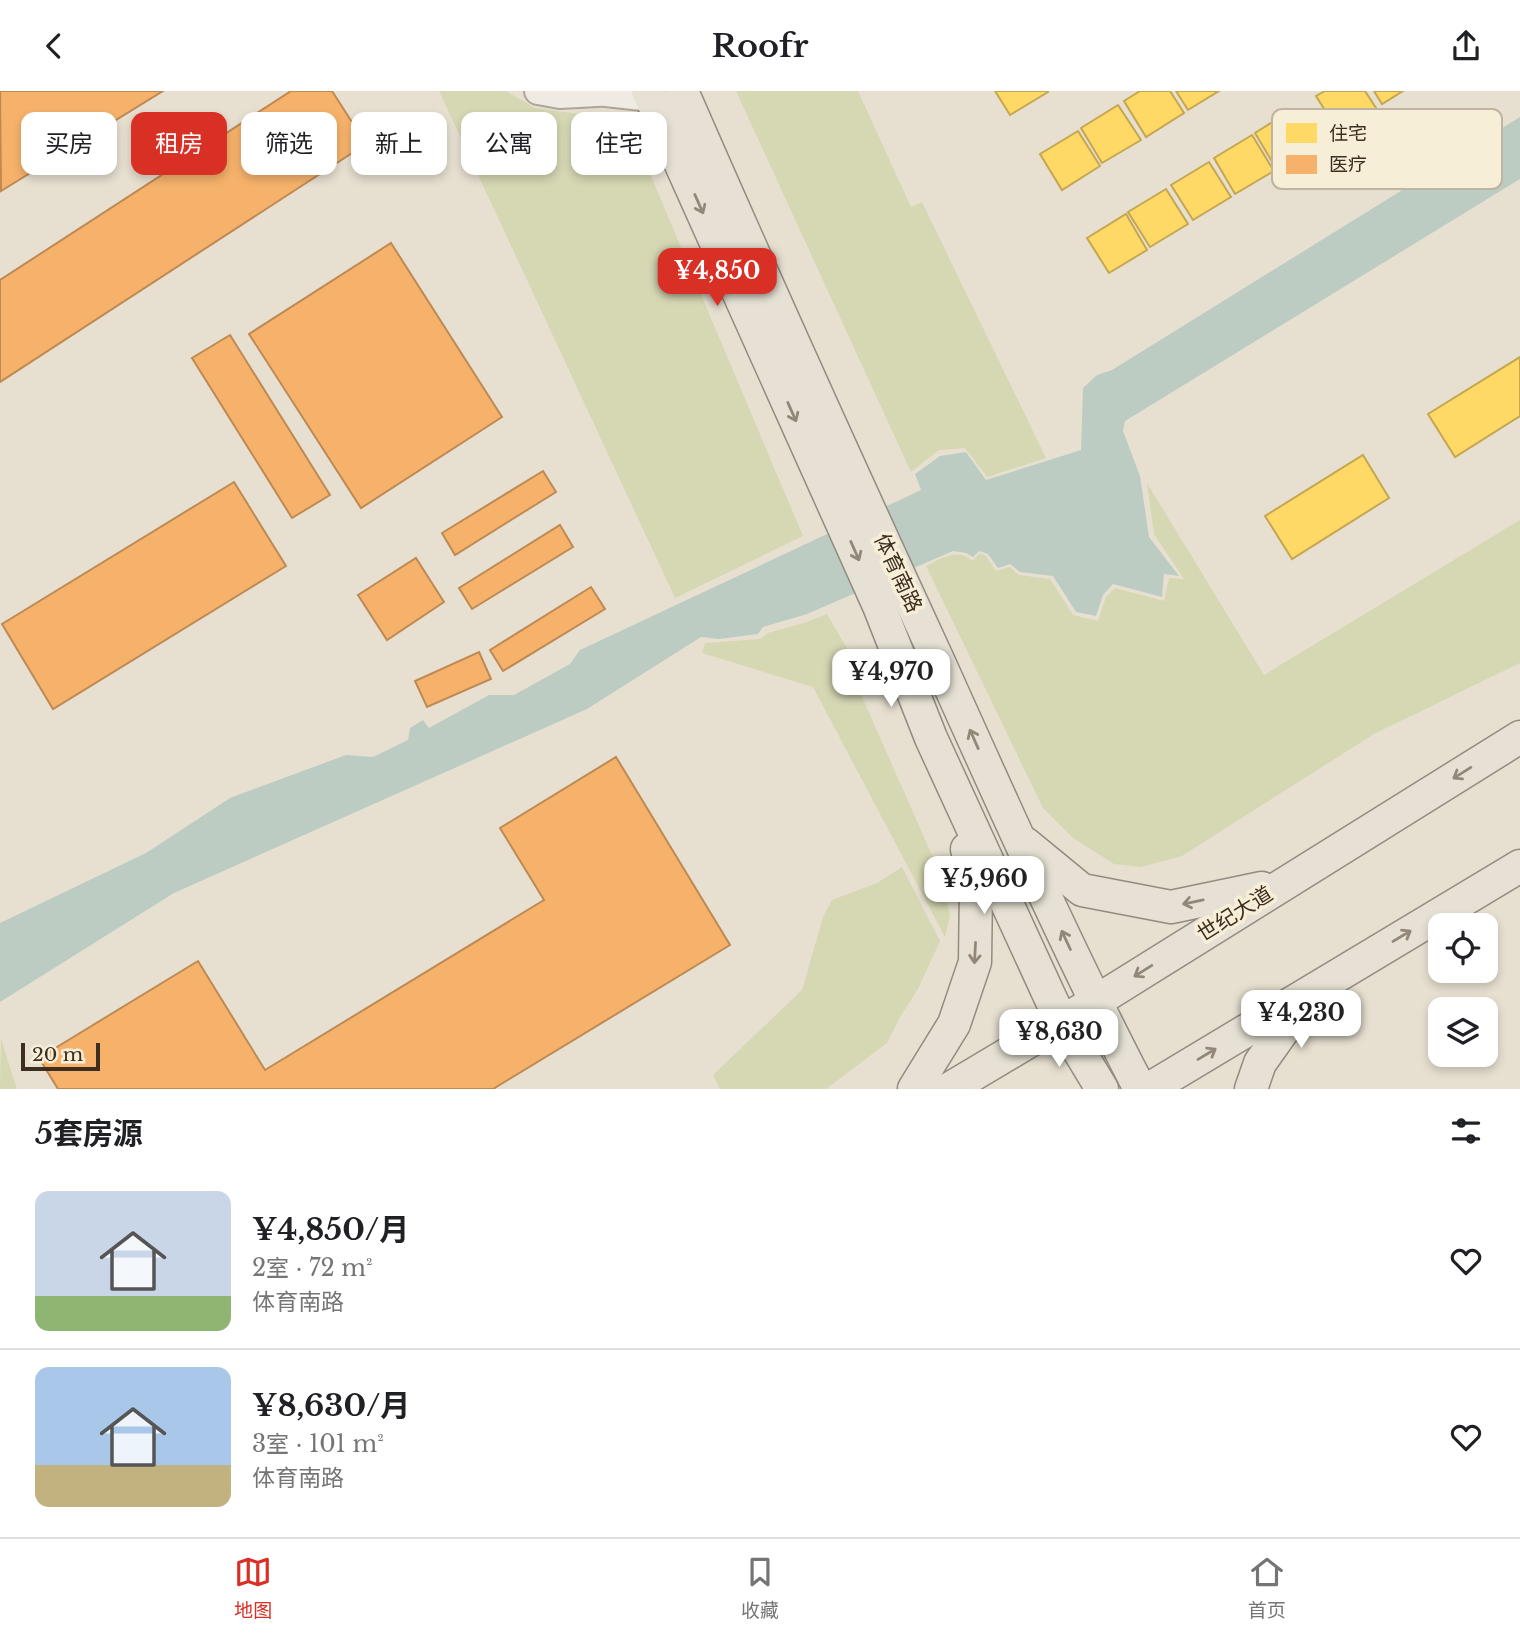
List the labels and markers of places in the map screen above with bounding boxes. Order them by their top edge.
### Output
pin: ¥4,850 [660,249,774,308]
pin: ¥4,970 [834,649,948,709]
pin: ¥5,960 [927,857,1041,916]
pin: ¥4,230 [1244,991,1358,1050]
pin: ¥8,630 [1002,1009,1116,1069]

